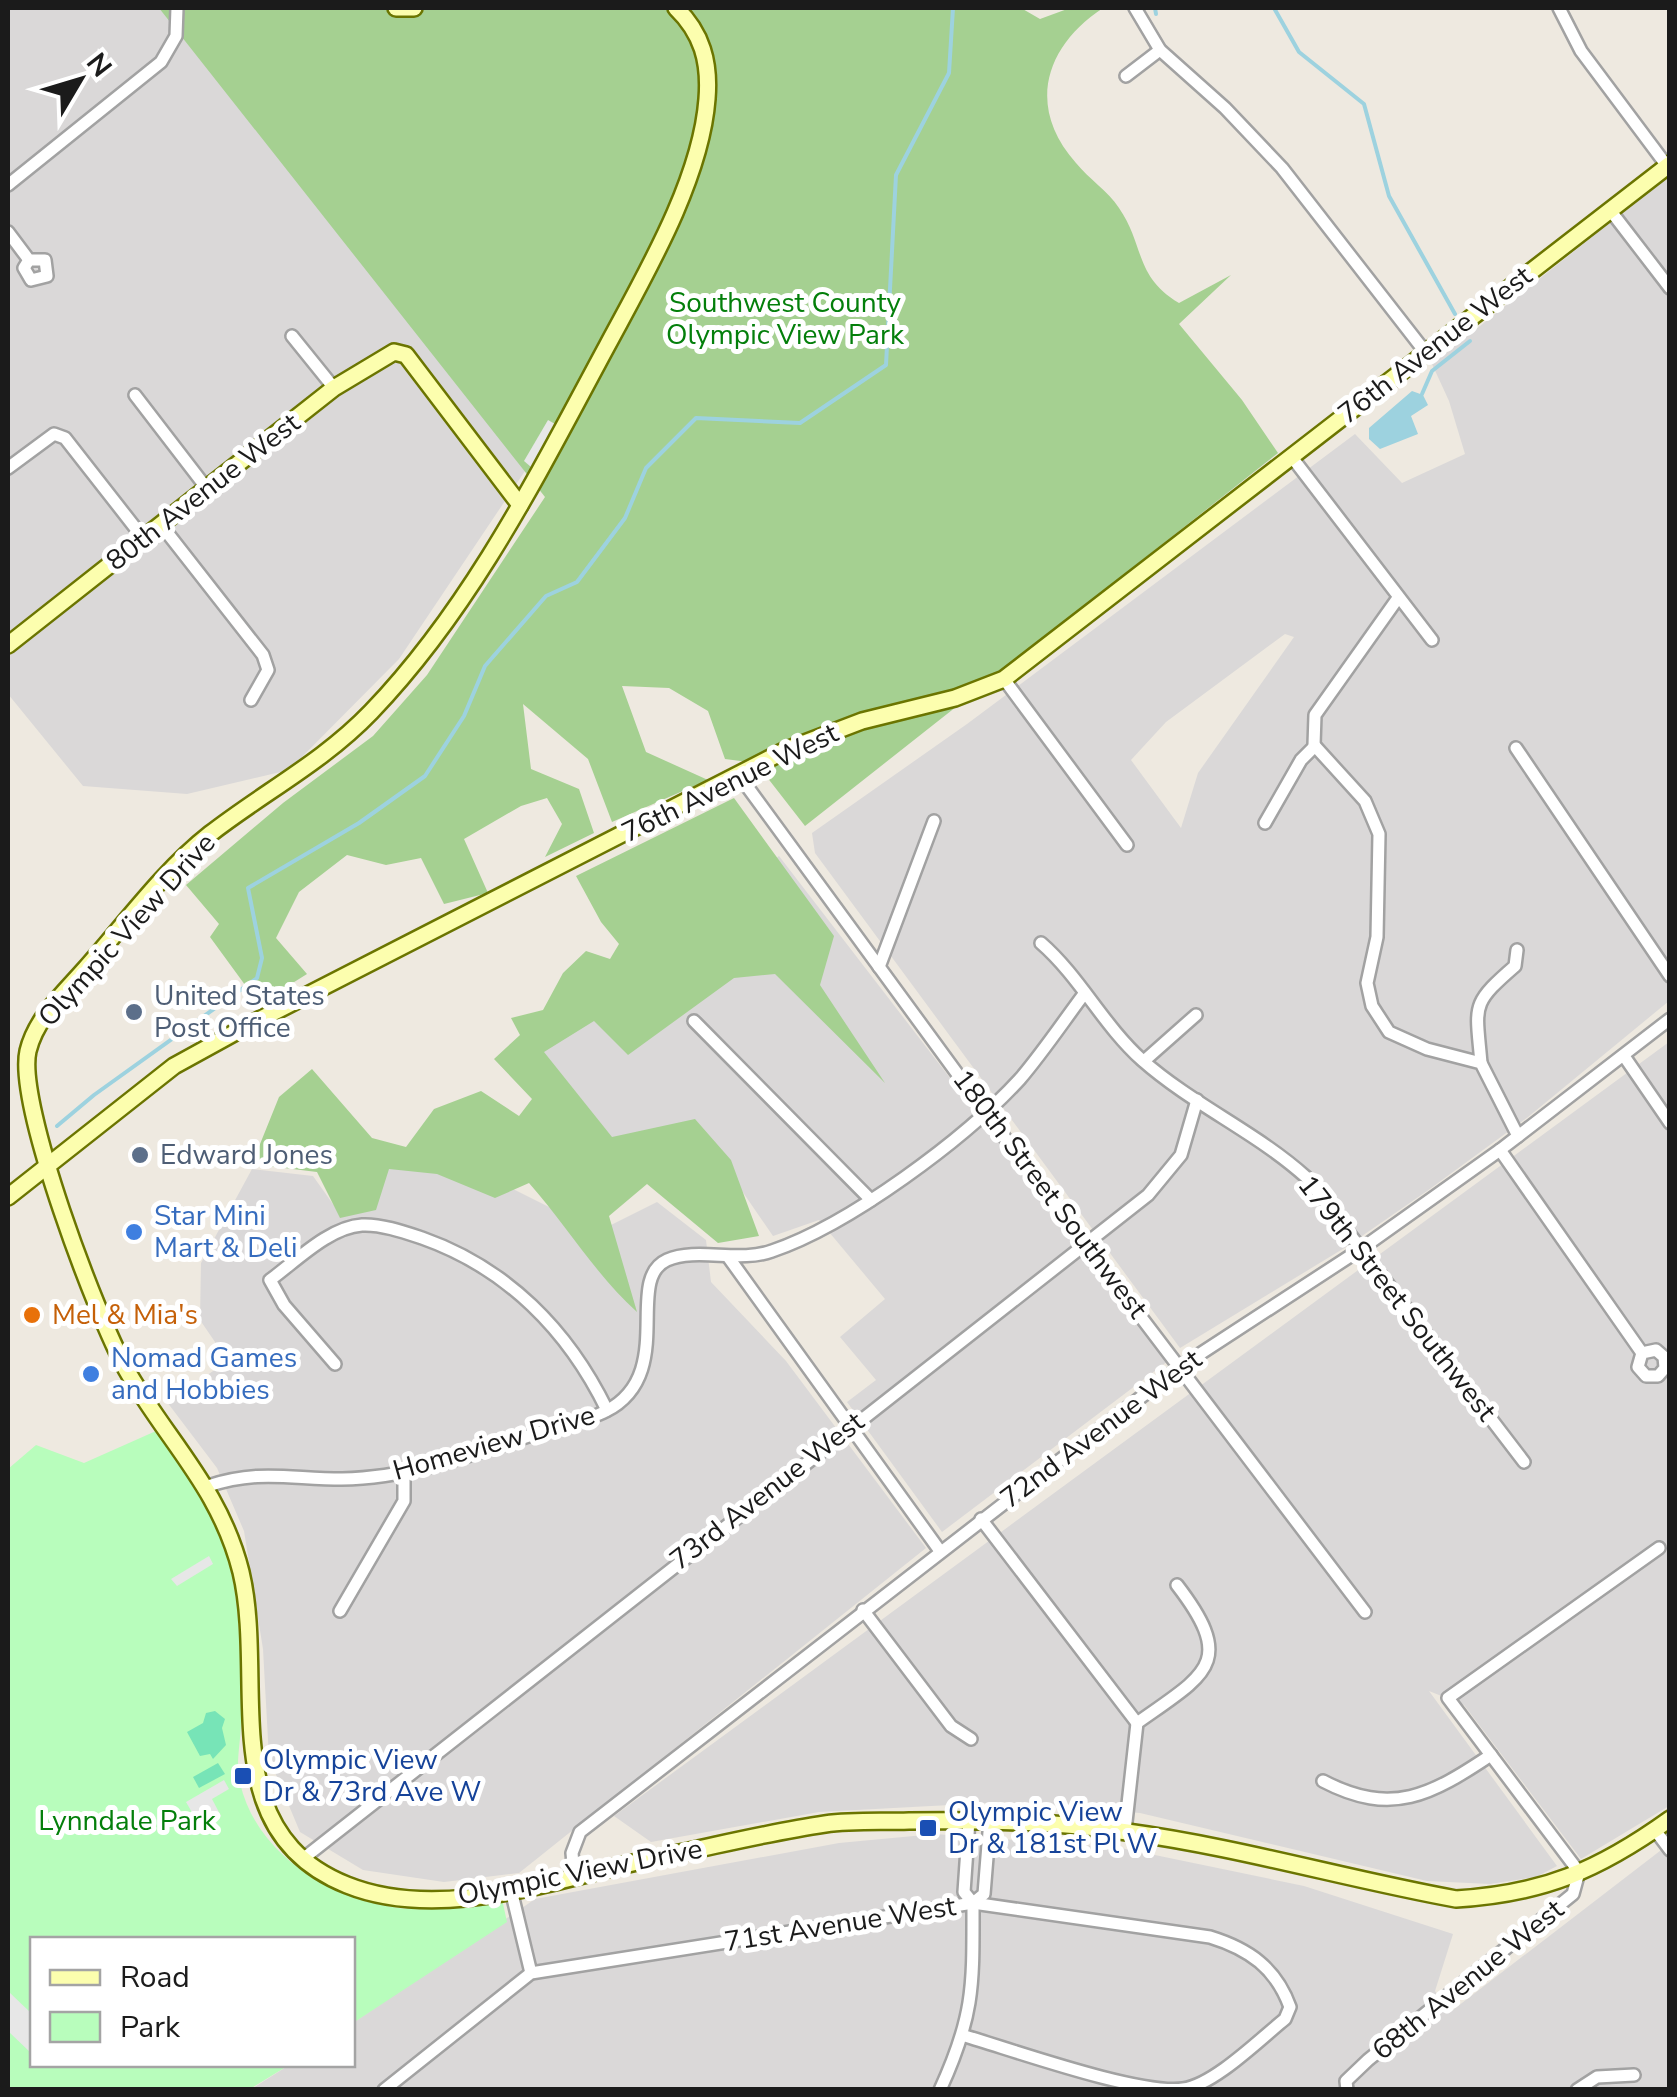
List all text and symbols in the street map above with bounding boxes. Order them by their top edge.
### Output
north arrow [30,30,130,130]
text: N [77,45,120,85]
street label: 76th Avenue West [1330,257,1540,433]
park label: Southwest County Olympic View Park [666,284,905,354]
street label: 80th Avenue West [98,404,308,580]
street label: 76th Avenue West [616,714,845,852]
street label: Olympic View Drive [30,825,224,1035]
place label: United States Post Office [154,977,325,1047]
marker: United States Post Office [123,1001,145,1023]
street label: 180th Street Southwest [944,1062,1156,1326]
place label: Edward Jones [160,1136,333,1174]
marker: Edward Jones [129,1144,151,1166]
street label: 179th Street Southwest [1289,1167,1505,1429]
place label: Star Mini Mart & Deli [154,1197,298,1267]
marker: Star Mini Mart & Deli [123,1221,145,1243]
place label: Mel & Mia's [52,1296,198,1334]
marker: Mel & Mia's [21,1304,43,1326]
place label: Nomad Games and Hobbies [111,1339,297,1409]
street label: 72nd Avenue West [993,1341,1210,1517]
marker: Nomad Games and Hobbies [80,1363,102,1385]
street label: Homeview Drive [389,1396,599,1490]
street label: 73rd Avenue West [662,1403,872,1579]
place label: Olympic View Dr & 73rd Ave W [263,1741,482,1811]
marker: Olympic View Dr & 73rd Ave W [232,1765,254,1787]
place label: Olympic View Dr & 181st Pl W [948,1793,1158,1863]
park label: Lynndale Park [38,1802,217,1840]
marker: Olympic View Dr & 181st Pl W [917,1817,939,1839]
street label: Olympic View Drive [454,1830,706,1914]
street label: 71st Avenue West [722,1887,959,1961]
street label: 68th Avenue West [1364,1891,1572,2069]
legend [30,1937,355,2067]
text: Road [120,1957,190,1998]
text: Park [120,2007,181,2048]

